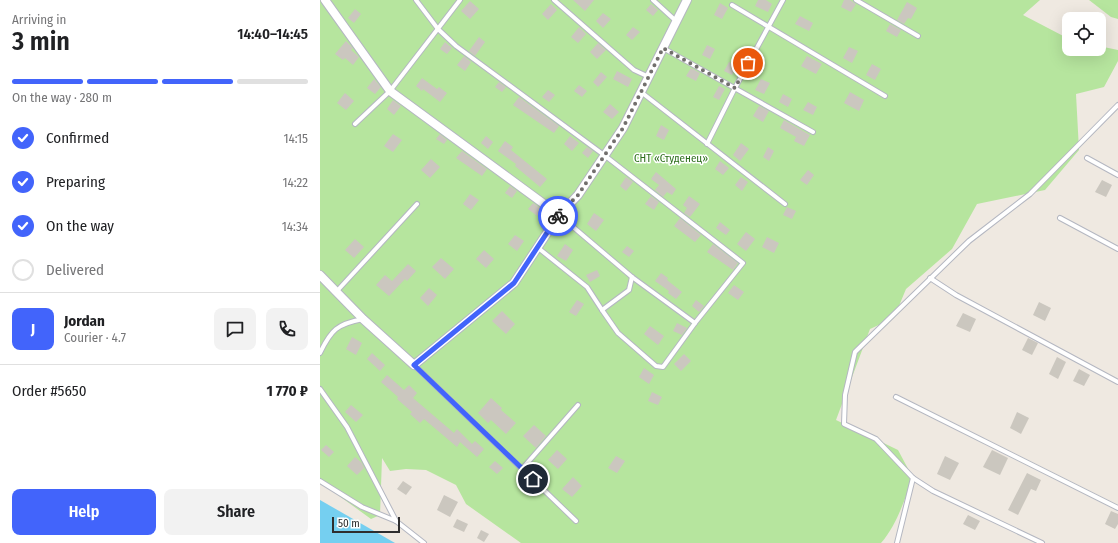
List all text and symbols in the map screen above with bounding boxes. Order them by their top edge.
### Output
text: Arriving in [12,12,66,27]
map controls [1062,12,1106,56]
button: locate [1062,12,1106,56]
text: 14:40–14:45 [237,25,308,43]
text: 3 min [12,26,70,57]
pin [731,46,765,80]
icon: bag [737,52,759,74]
text: On the way · 280 m [12,90,112,105]
icon: check [12,127,34,149]
text: Confirmed [46,129,109,147]
text: 14:15 [283,131,308,146]
park label: СНТ «Студенец» [634,152,708,165]
icon: check [12,171,34,193]
text: Preparing [46,173,105,191]
text: 14:22 [282,175,308,190]
courier [538,196,578,236]
icon: bike [547,205,569,227]
icon: check [12,215,34,237]
text: On the way [46,217,114,235]
text: 14:34 [282,219,308,234]
text: Delivered [46,261,104,279]
button: chat [214,308,256,350]
button: phone [266,308,308,350]
text: Jordan [64,312,105,330]
text: J [31,320,35,338]
text: Courier · 4.7 [64,330,126,345]
text: Order #5650 [12,382,86,400]
text: 1 770 ₽ [266,382,308,400]
pin [516,462,550,496]
icon: home [522,468,544,490]
button: Help [12,489,156,535]
button: Share [164,489,308,535]
scale bar [332,515,400,534]
text: 50 m [338,517,360,530]

